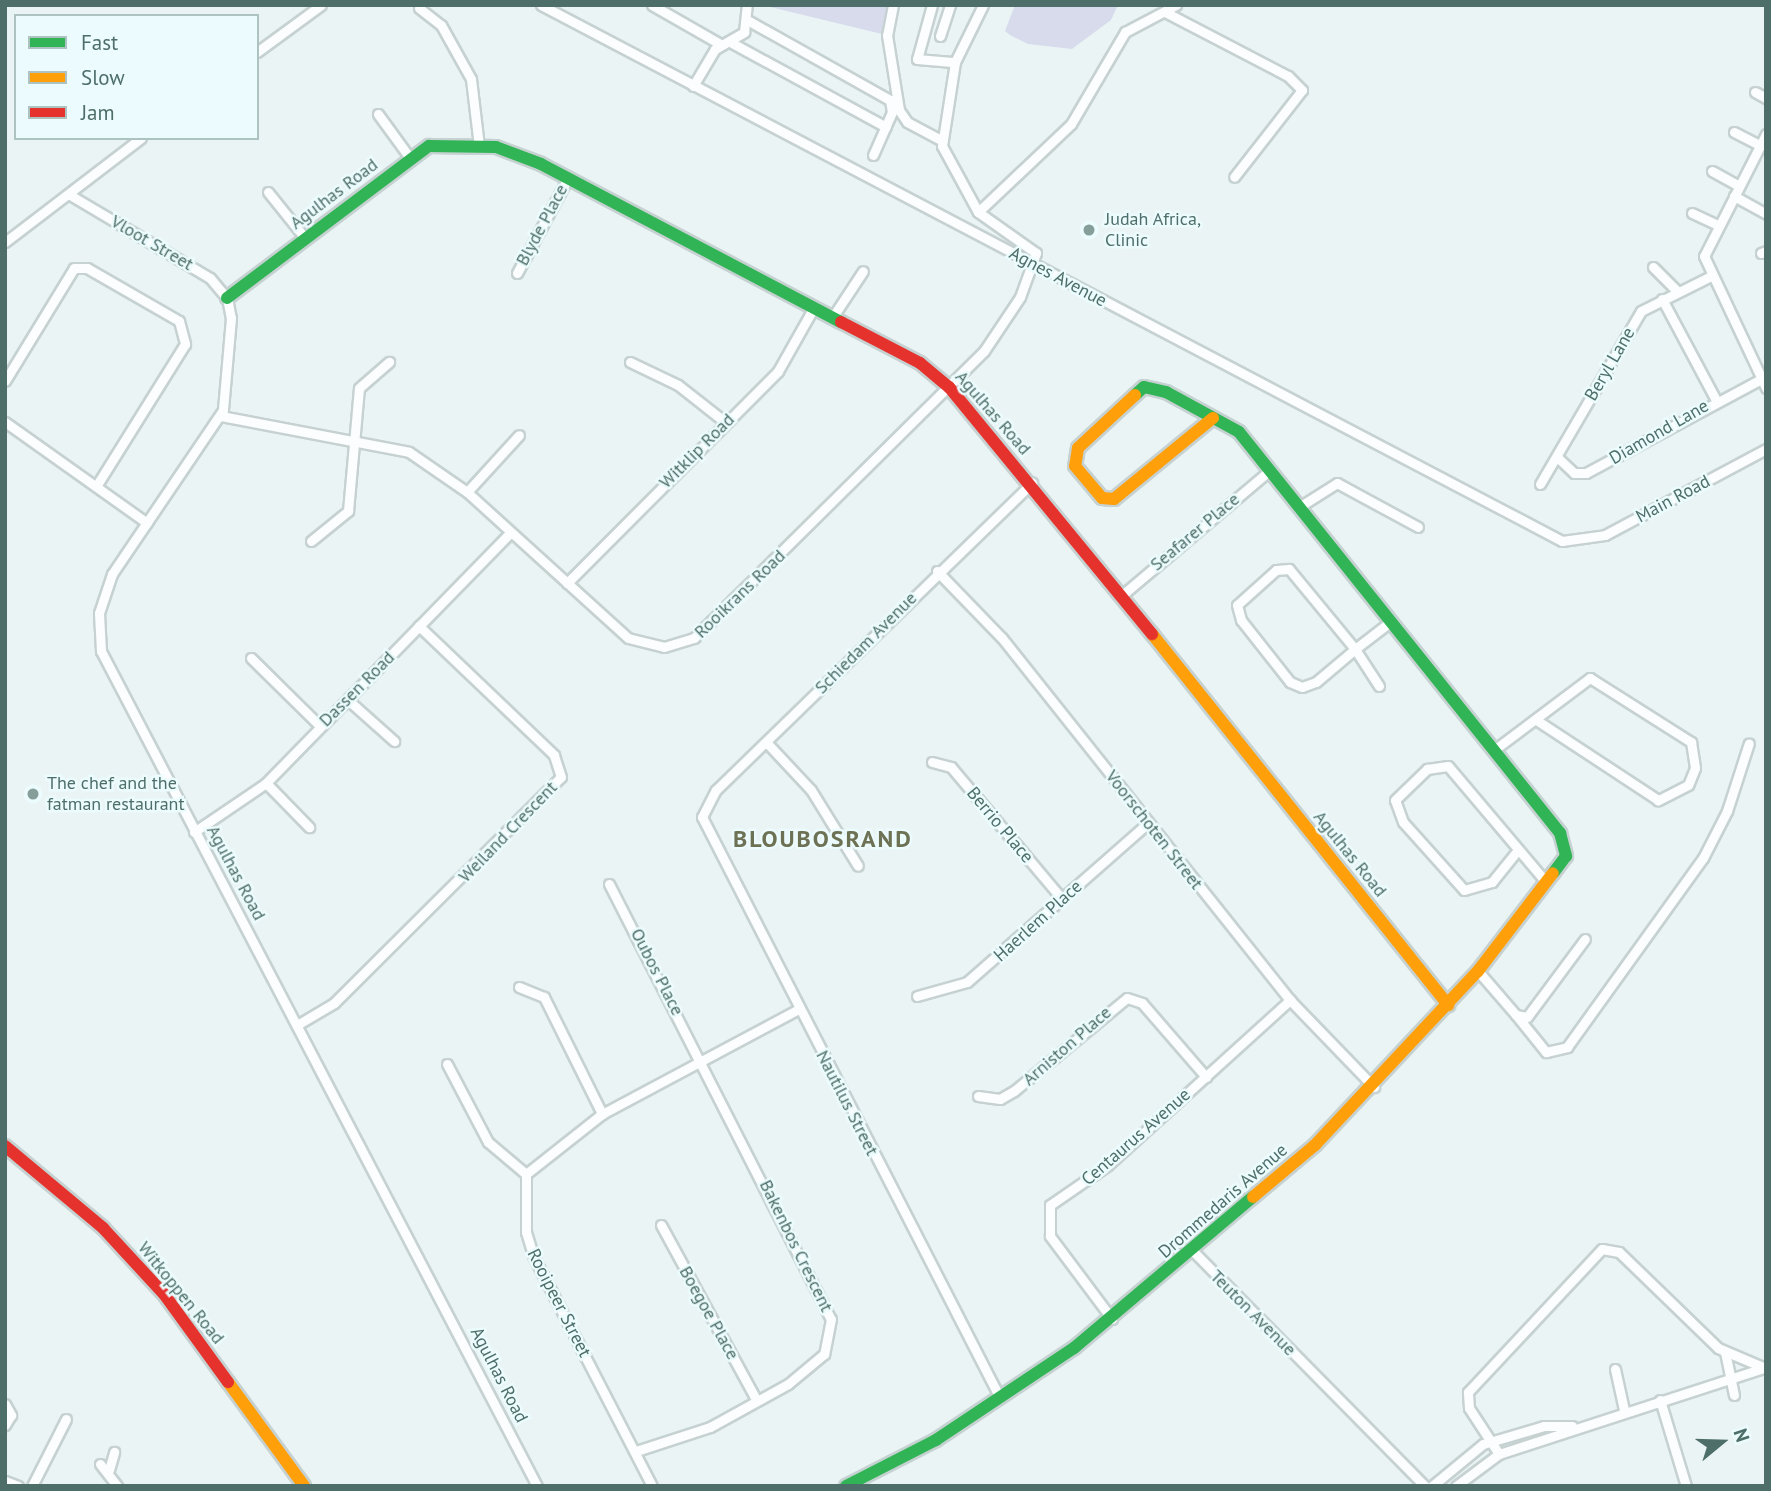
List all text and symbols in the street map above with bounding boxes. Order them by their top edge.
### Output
legend [14,14,259,140]
text: Fast [81,29,118,56]
text: Slow [81,64,125,91]
text: Jam [81,99,115,126]
street label: Agulhas Road [286,154,382,234]
street label: Blyde Place [512,181,572,269]
place label: Judah Africa, Clinic [1105,209,1202,252]
street label: Vloot Street [107,211,197,275]
marker: Judah Africa, Clinic [1079,220,1099,240]
street label: Agnes Avenue [1005,242,1111,312]
street label: Beryl Lane [1580,323,1640,405]
street label: Agulhas Road [951,367,1035,459]
street label: Diamond Lane [1606,395,1712,469]
street label: Witklip Road [655,409,739,493]
street label: Main Road [1632,471,1714,527]
street label: Seafarer Place [1146,489,1244,575]
street label: Rooikrans Road [690,545,790,643]
street label: Schiedam Avenue [810,587,922,699]
street label: Dassen Road [315,647,399,731]
street label: Voorschoten Street [1101,766,1207,894]
place label: The chef and the fatman restaurant [47,773,185,816]
street label: Weiland Crescent [454,777,562,887]
street label: Berrio Place [962,783,1038,867]
marker: The chef and the fatman restaurant [25,786,41,802]
street label: Agulhas Road [1309,807,1391,901]
street label: Agulhas Road [202,822,270,924]
district label: BLOUBOSRAND [734,825,912,853]
street label: Haerlem Place [989,876,1087,966]
street label: Oubos Place [626,925,688,1019]
street label: Arniston Place [1018,1002,1116,1090]
street label: Nautilus Street [811,1047,883,1159]
street label: Centaurus Avenue [1077,1084,1195,1190]
street label: Drommedaris Avenue [1154,1139,1292,1263]
street label: Bakenbos Crescent [755,1176,837,1316]
street label: Witkoppen Road [133,1238,229,1348]
street label: Rooipeer Street [522,1245,596,1361]
street label: Boegoe Place [674,1263,744,1363]
street label: Teuton Avenue [1205,1265,1301,1361]
street label: Agulhas Road [466,1324,532,1426]
north arrow [1687,1407,1757,1477]
text: N [1728,1425,1755,1445]

